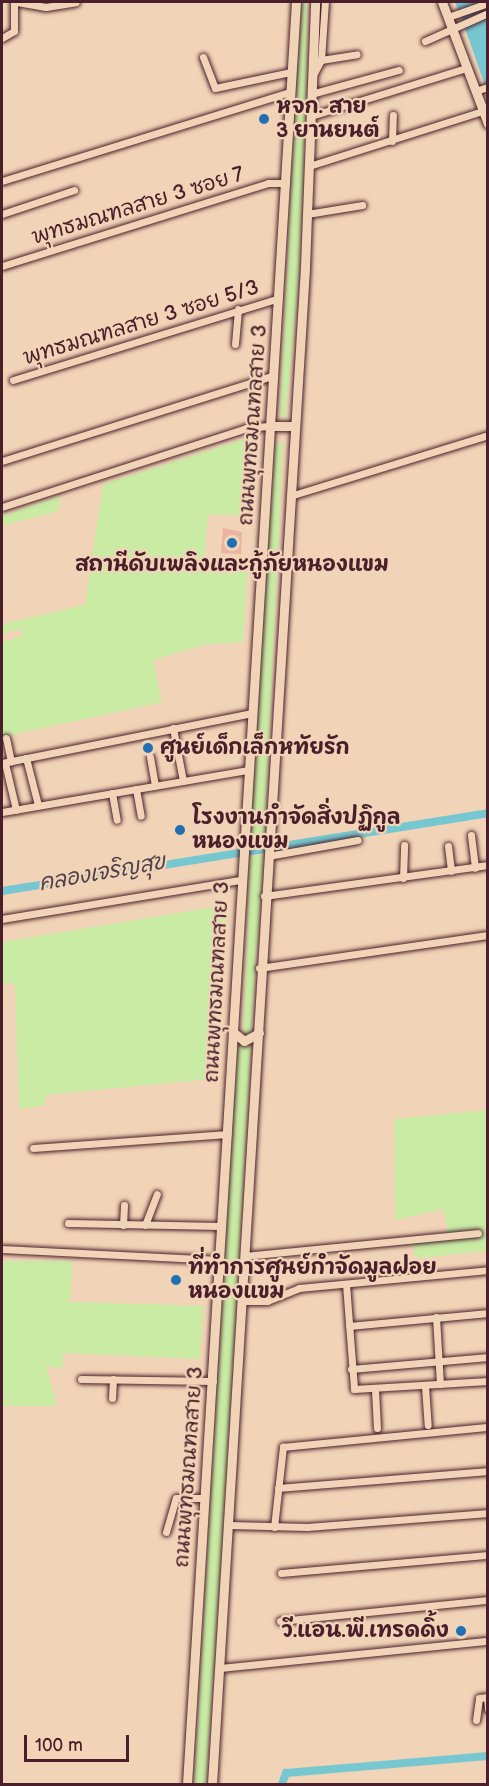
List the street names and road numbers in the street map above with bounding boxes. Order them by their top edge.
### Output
street label: พุทธมณฑลสาย 3 ซอย 7 [29,162,247,250]
street label: พุทธมณฑลสาย 3 ซอย 5/3 [20,275,262,371]
street label: ถนนพุทธมณฑลสาย 3 [233,324,273,526]
street label: ถนนพุทธมณฑลสาย 3 [199,881,235,1083]
street label: ถนนพุทธมณฑลสาย 3 [169,1366,209,1568]

